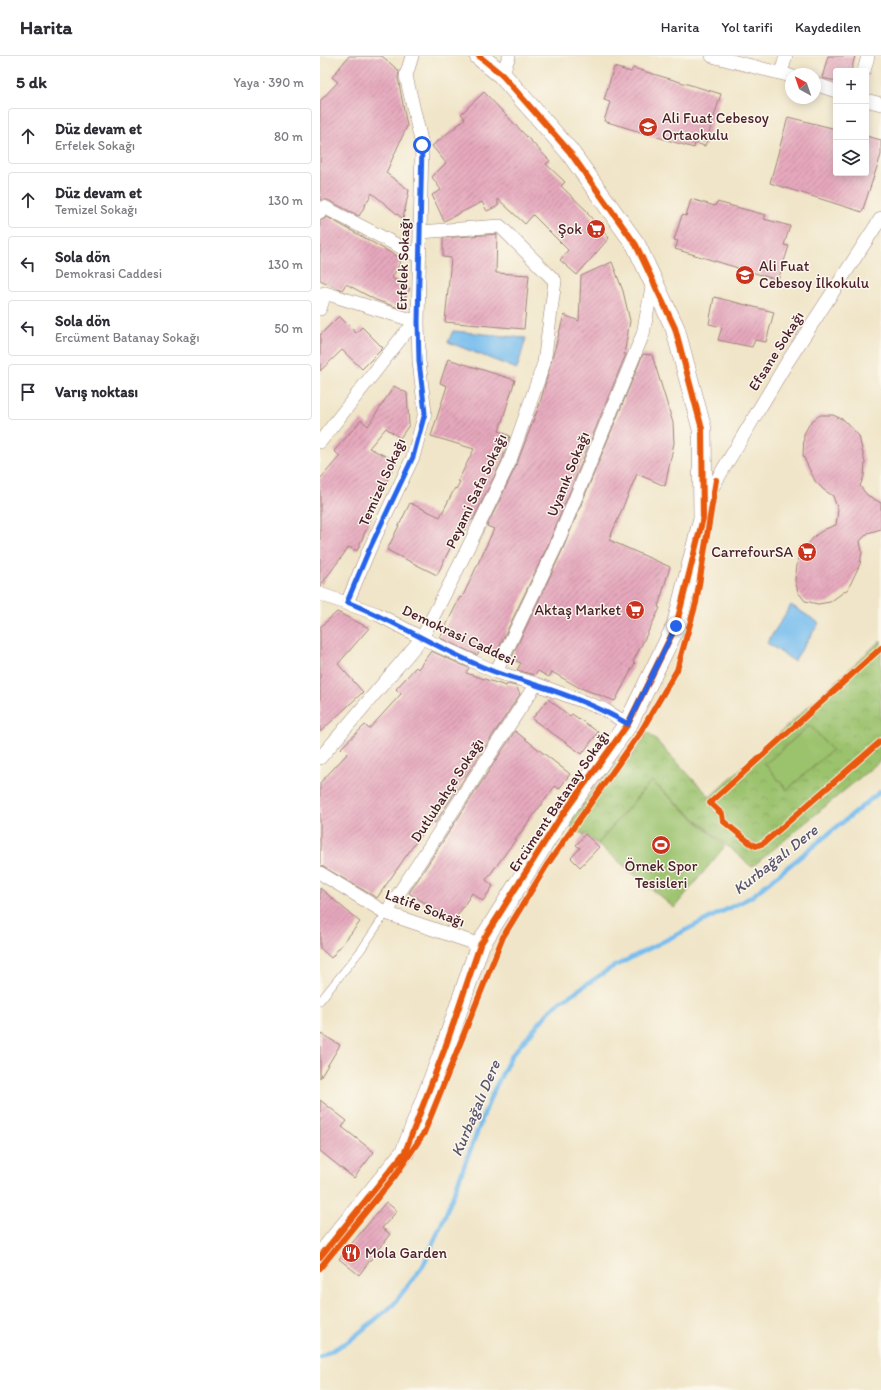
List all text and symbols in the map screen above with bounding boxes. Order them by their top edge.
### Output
text: Harita [20,16,72,39]
text: Harita [661,19,699,36]
text: Yol tarifi [721,19,773,36]
text: Kaydedilen [795,19,861,36]
north arrow [785,68,821,104]
map controls [833,68,869,176]
button: + [833,68,869,104]
text: 5 dk [16,72,47,92]
text: Yaya · 390 m [234,75,304,90]
button: − [833,104,869,140]
place label: Ali Fuat Cebesoy Ortaokulu [662,109,769,144]
school or university icon: Ali Fuat Cebesoy Ortaokulu [637,116,659,138]
text: Düz devam et [55,120,142,138]
icon: ahead [17,125,39,147]
text: 80 m [274,129,303,144]
route start [413,136,431,154]
text: Erfelek Sokağı [55,138,135,153]
button: layers [833,140,869,176]
text: Düz devam et [55,184,142,202]
icon: ahead [17,189,39,211]
text: 130 m [268,193,303,208]
text: Temizel Sokağı [55,202,137,217]
street label: Erfelek Sokağı [392,217,414,311]
supermarket icon: Şok [585,218,607,240]
place label: Şok [558,220,582,238]
text: Sola dön [55,248,110,266]
icon: left [17,253,39,275]
text: 130 m [268,257,303,272]
place label: Ali Fuat Cebesoy İlkokulu [759,257,870,292]
school or university icon: Ali Fuat Cebesoy İlkokulu [734,264,756,286]
text: Demokrasi Caddesi [55,266,162,281]
street label: Efsane Sokağı [744,308,808,394]
text: Sola dön [55,312,110,330]
icon: left [17,317,39,339]
text: 50 m [274,321,303,336]
text: Ercüment Batanay Sokağı [55,330,200,345]
icon: arrive [17,381,39,403]
text: Varış noktası [55,383,138,401]
street label: Uyanık Sokağı [543,429,593,519]
street label: Peyami Safa Sokağı [441,431,511,551]
street label: Temizel Sokağı [354,435,410,529]
supermarket icon: CarrefourSA [796,541,818,563]
place label: CarrefourSA [711,543,793,561]
supermarket icon: Aktaş Market [624,599,646,621]
street label: Demokrasi Caddesi [399,601,519,669]
place label: Aktaş Market [534,601,621,619]
route end [667,617,685,635]
street label: Ercüment Batanay Sokağı [505,727,613,875]
street label: Dutlubahçe Sokağı [407,735,487,845]
water label: Kurbağalı Dere [729,820,823,898]
sports icon: Örnek Spor Tesisleri [650,834,672,856]
place label: Örnek Spor Tesisleri [625,857,698,892]
street label: Latife Sokağı [383,885,467,931]
water label: Kurbağalı Dere [447,1056,505,1159]
restaurant icon: Mola Garden [340,1242,362,1264]
place label: Mola Garden [365,1244,448,1262]

